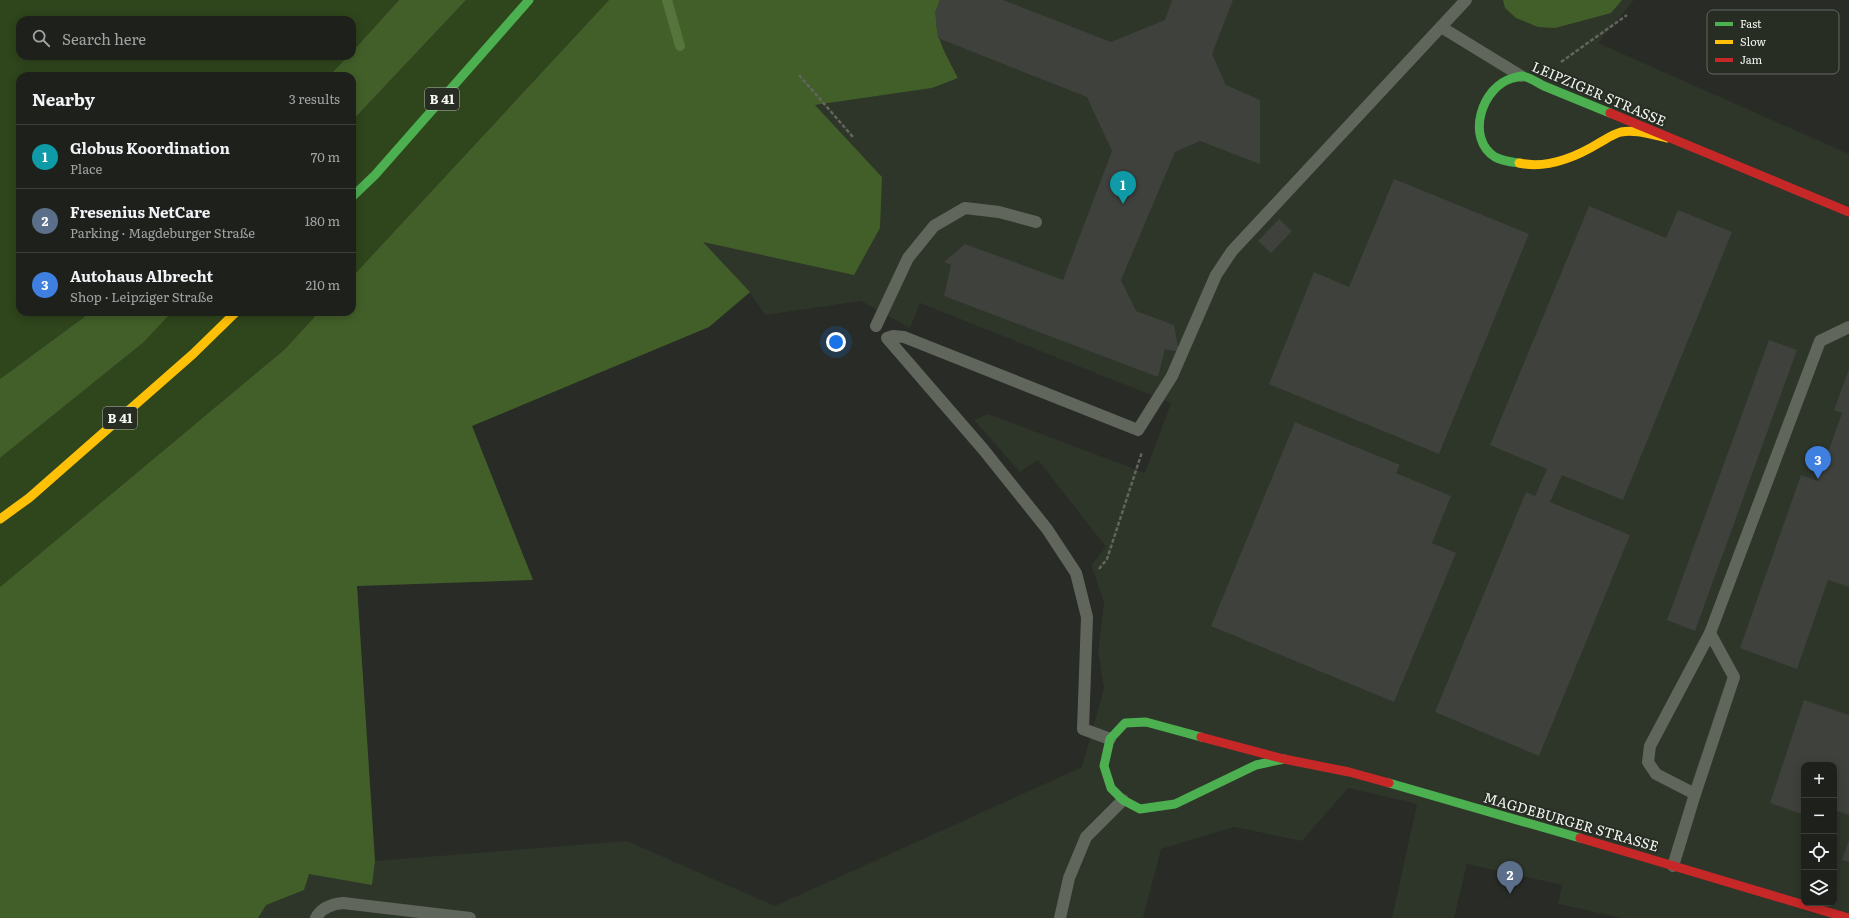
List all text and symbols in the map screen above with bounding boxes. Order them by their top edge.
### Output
legend [1707,10,1839,74]
text: Fast [1740,15,1762,31]
search box [16,16,356,60]
icon: search [30,27,52,49]
text: Search here [62,27,146,50]
text: Slow [1740,33,1766,49]
text: Jam [1740,51,1763,67]
street label: LEIPZIGER STRASSE [1529,56,1670,130]
text: Nearby [32,86,95,111]
road number: B 41 [425,88,459,110]
text: 3 results [289,89,340,108]
text: Globus Koordination [70,136,230,159]
text: 1 [42,147,48,166]
text: 70 m [311,147,340,166]
text: Place [70,159,102,178]
pin: 1 [1110,171,1136,204]
text: Fresenius NetCare [70,200,210,223]
text: 2 [42,211,48,230]
text: 180 m [305,211,340,230]
text: Parking · Magdeburger Straße [70,223,255,242]
text: Autohaus Albrecht [70,264,213,287]
text: 3 [41,275,49,294]
text: 210 m [305,275,340,294]
text: Shop · Leipziger Straße [70,287,213,306]
your location [826,332,846,352]
road number: B 41 [103,407,137,429]
pin: 3 [1805,446,1831,479]
map controls [1801,762,1837,906]
button: + [1801,762,1837,798]
street label: MAGDEBURGER STRASSE [1481,786,1661,856]
button: − [1801,798,1837,834]
button: locate [1801,834,1837,870]
pin: 2 [1497,861,1523,894]
button: layers [1801,870,1837,906]

